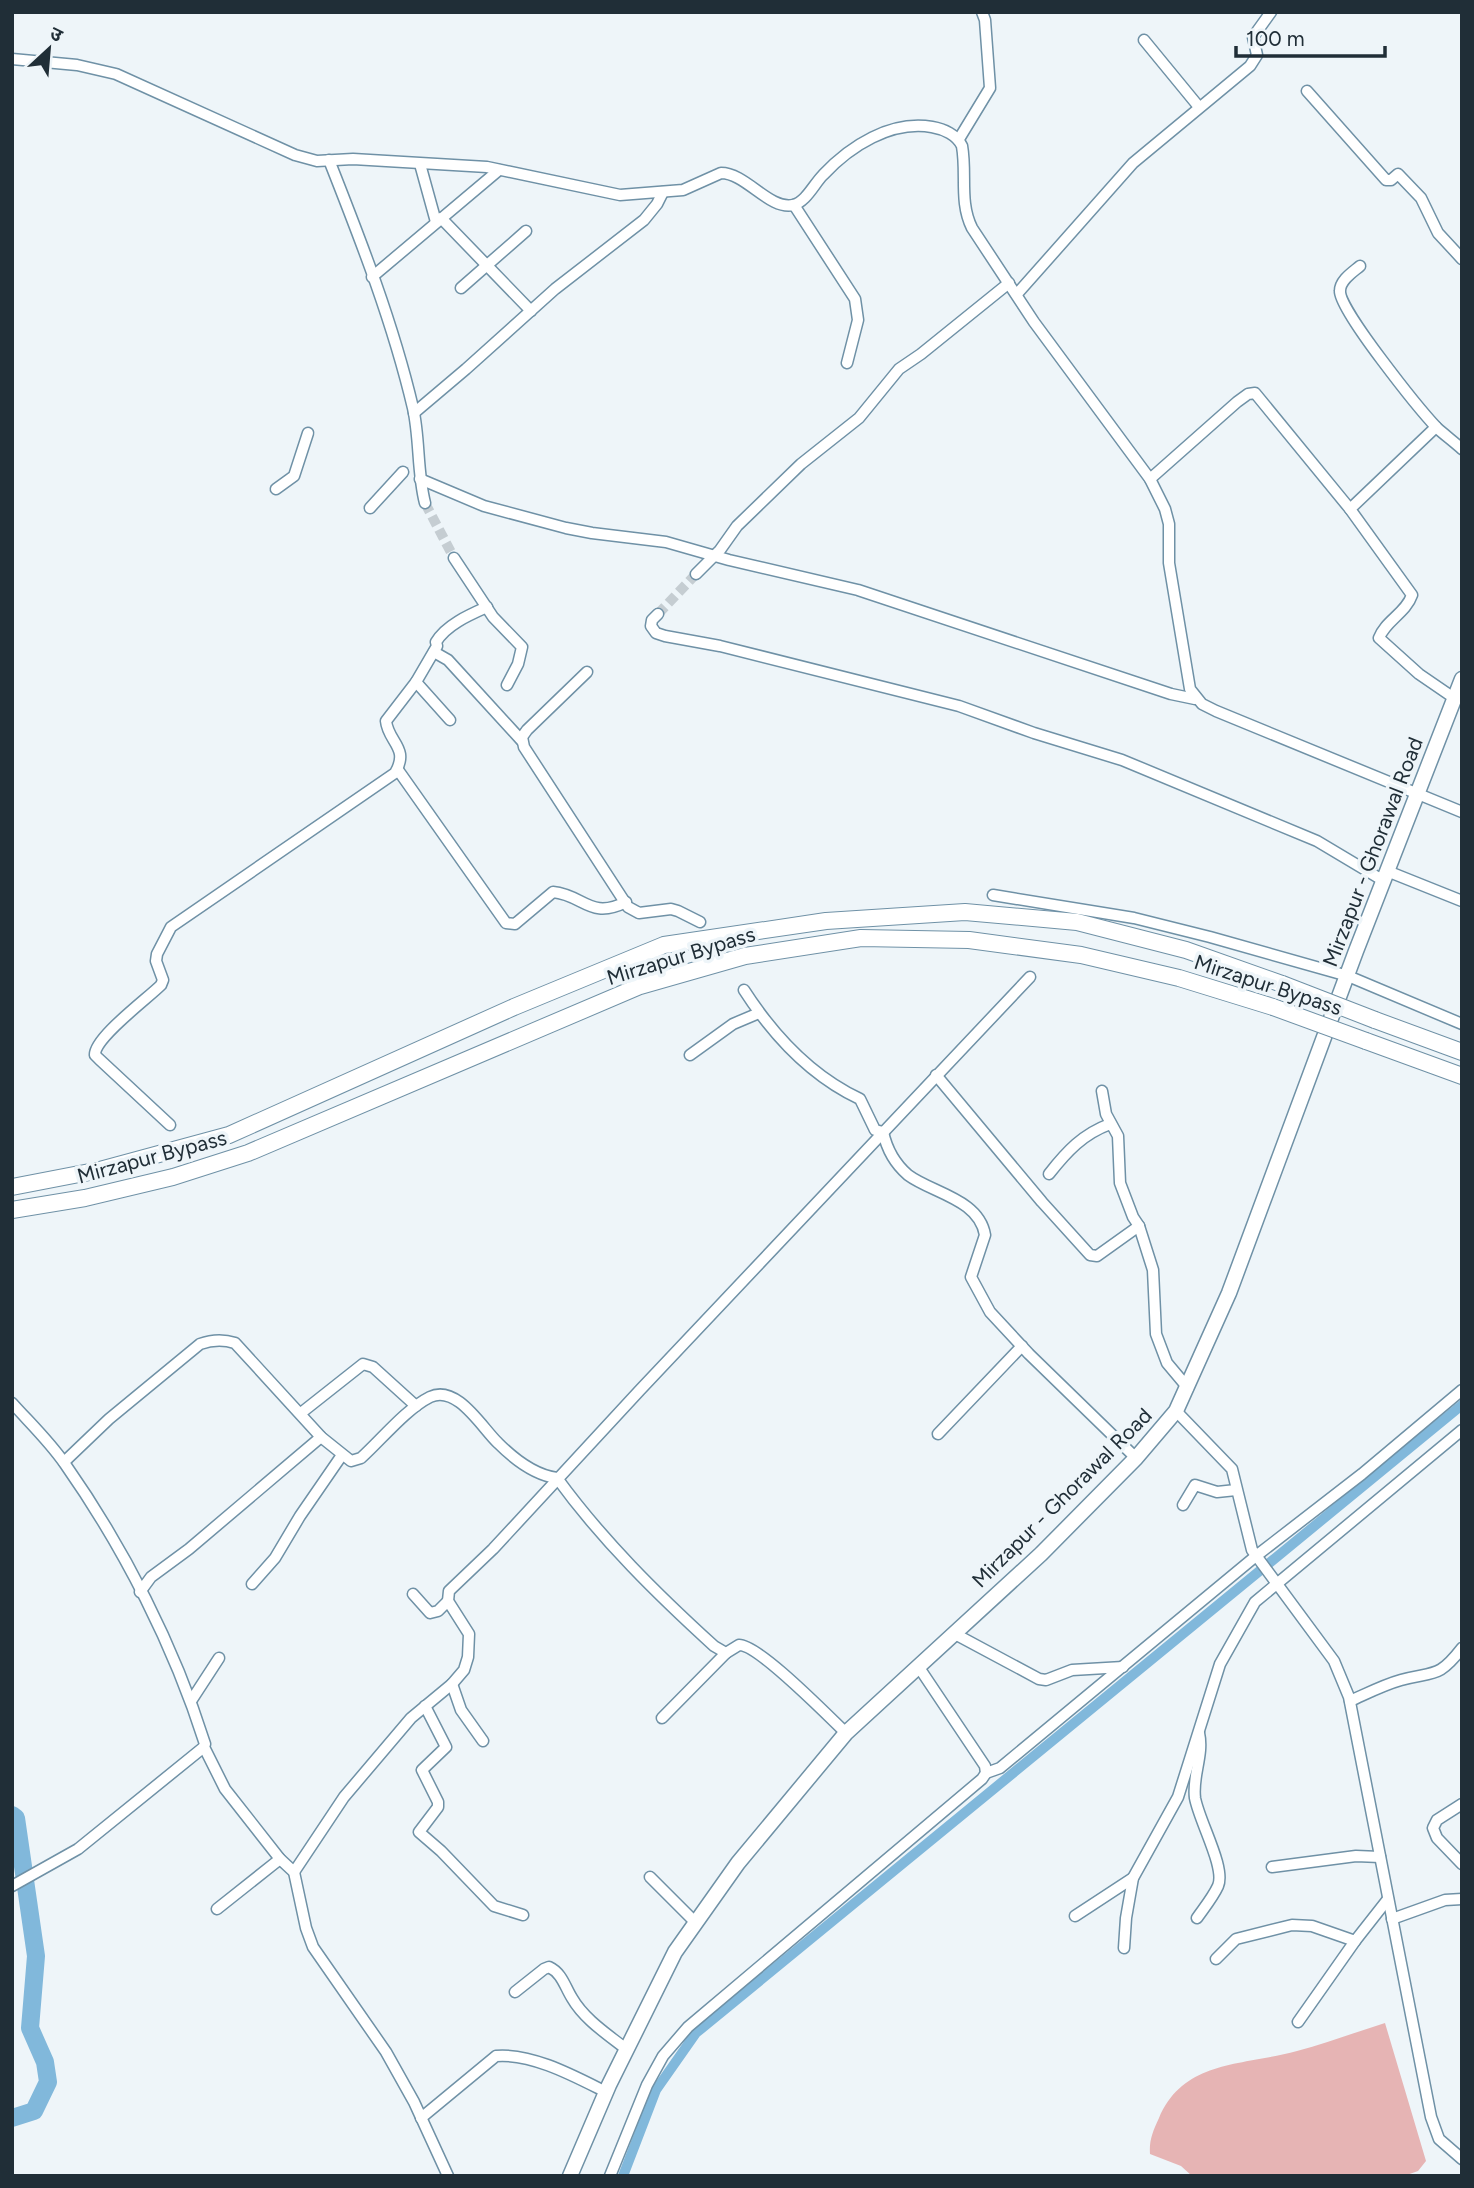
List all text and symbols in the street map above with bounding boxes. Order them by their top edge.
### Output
north arrow [14,14,84,84]
scale bar [1236,14,1385,58]
text: उ [46,21,67,47]
text: 100 m [1246,26,1305,51]
street label: Mirzapur - Ghorawal Road [1317,734,1428,970]
street label: Mirzapur Bypass [604,921,758,990]
street label: Mirzapur Bypass [1191,949,1345,1020]
street label: Mirzapur Bypass [74,1125,229,1188]
street label: Mirzapur - Ghorawal Road [967,1403,1157,1593]

